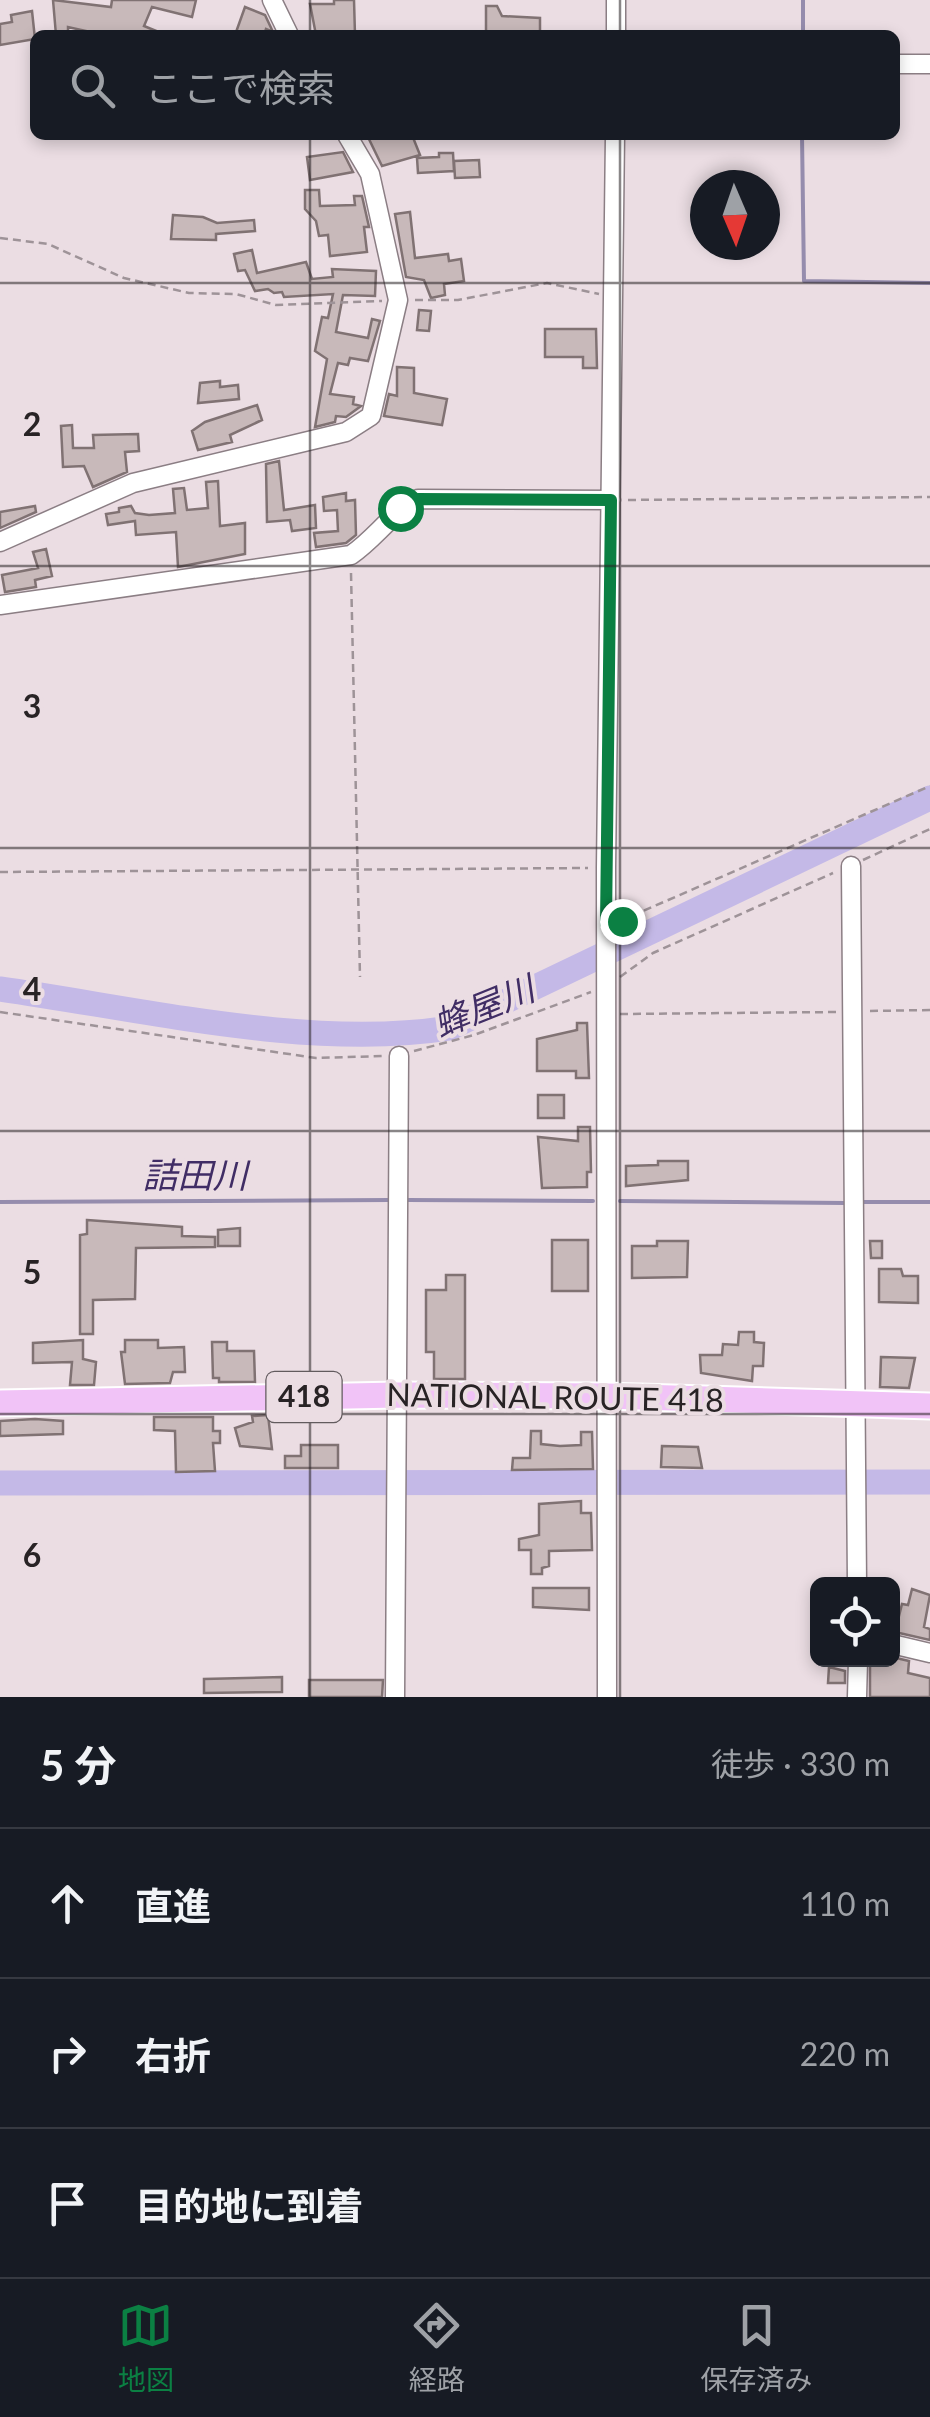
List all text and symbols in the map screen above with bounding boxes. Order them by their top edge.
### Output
search box [30,30,900,140]
icon: search [65,58,120,113]
text: ここで検索 [145,64,335,110]
north arrow [690,170,780,260]
text: 2 [23,404,41,443]
route start [378,486,424,532]
text: 3 [23,686,41,725]
route end [600,899,646,945]
water label: 蜂屋川 [427,965,543,1044]
text: 4 [23,969,41,1008]
water label: 詰田川 [142,1153,251,1195]
text: 5 [23,1252,41,1291]
road number: 418 [266,1372,342,1422]
street label: NATIONAL ROUTE 418 [386,1374,724,1419]
text: 6 [23,1535,41,1574]
map controls [810,1577,900,1667]
button: locate [810,1577,900,1667]
text: 5 分 [40,1740,117,1790]
text: 徒歩 · 330 m [711,1744,890,1783]
icon: ahead [40,1876,95,1931]
text: 直進 [135,1882,211,1928]
text: 110 m [800,1884,890,1923]
icon: right [40,2026,95,2081]
text: 右折 [135,2032,211,2078]
text: 220 m [800,2034,890,2073]
icon: arrive [40,2176,95,2231]
text: 目的地に到着 [135,2182,363,2228]
tab: 地図 [118,2298,174,2398]
tab: 経路 [409,2298,465,2398]
tab: 保存済み [700,2298,812,2398]

